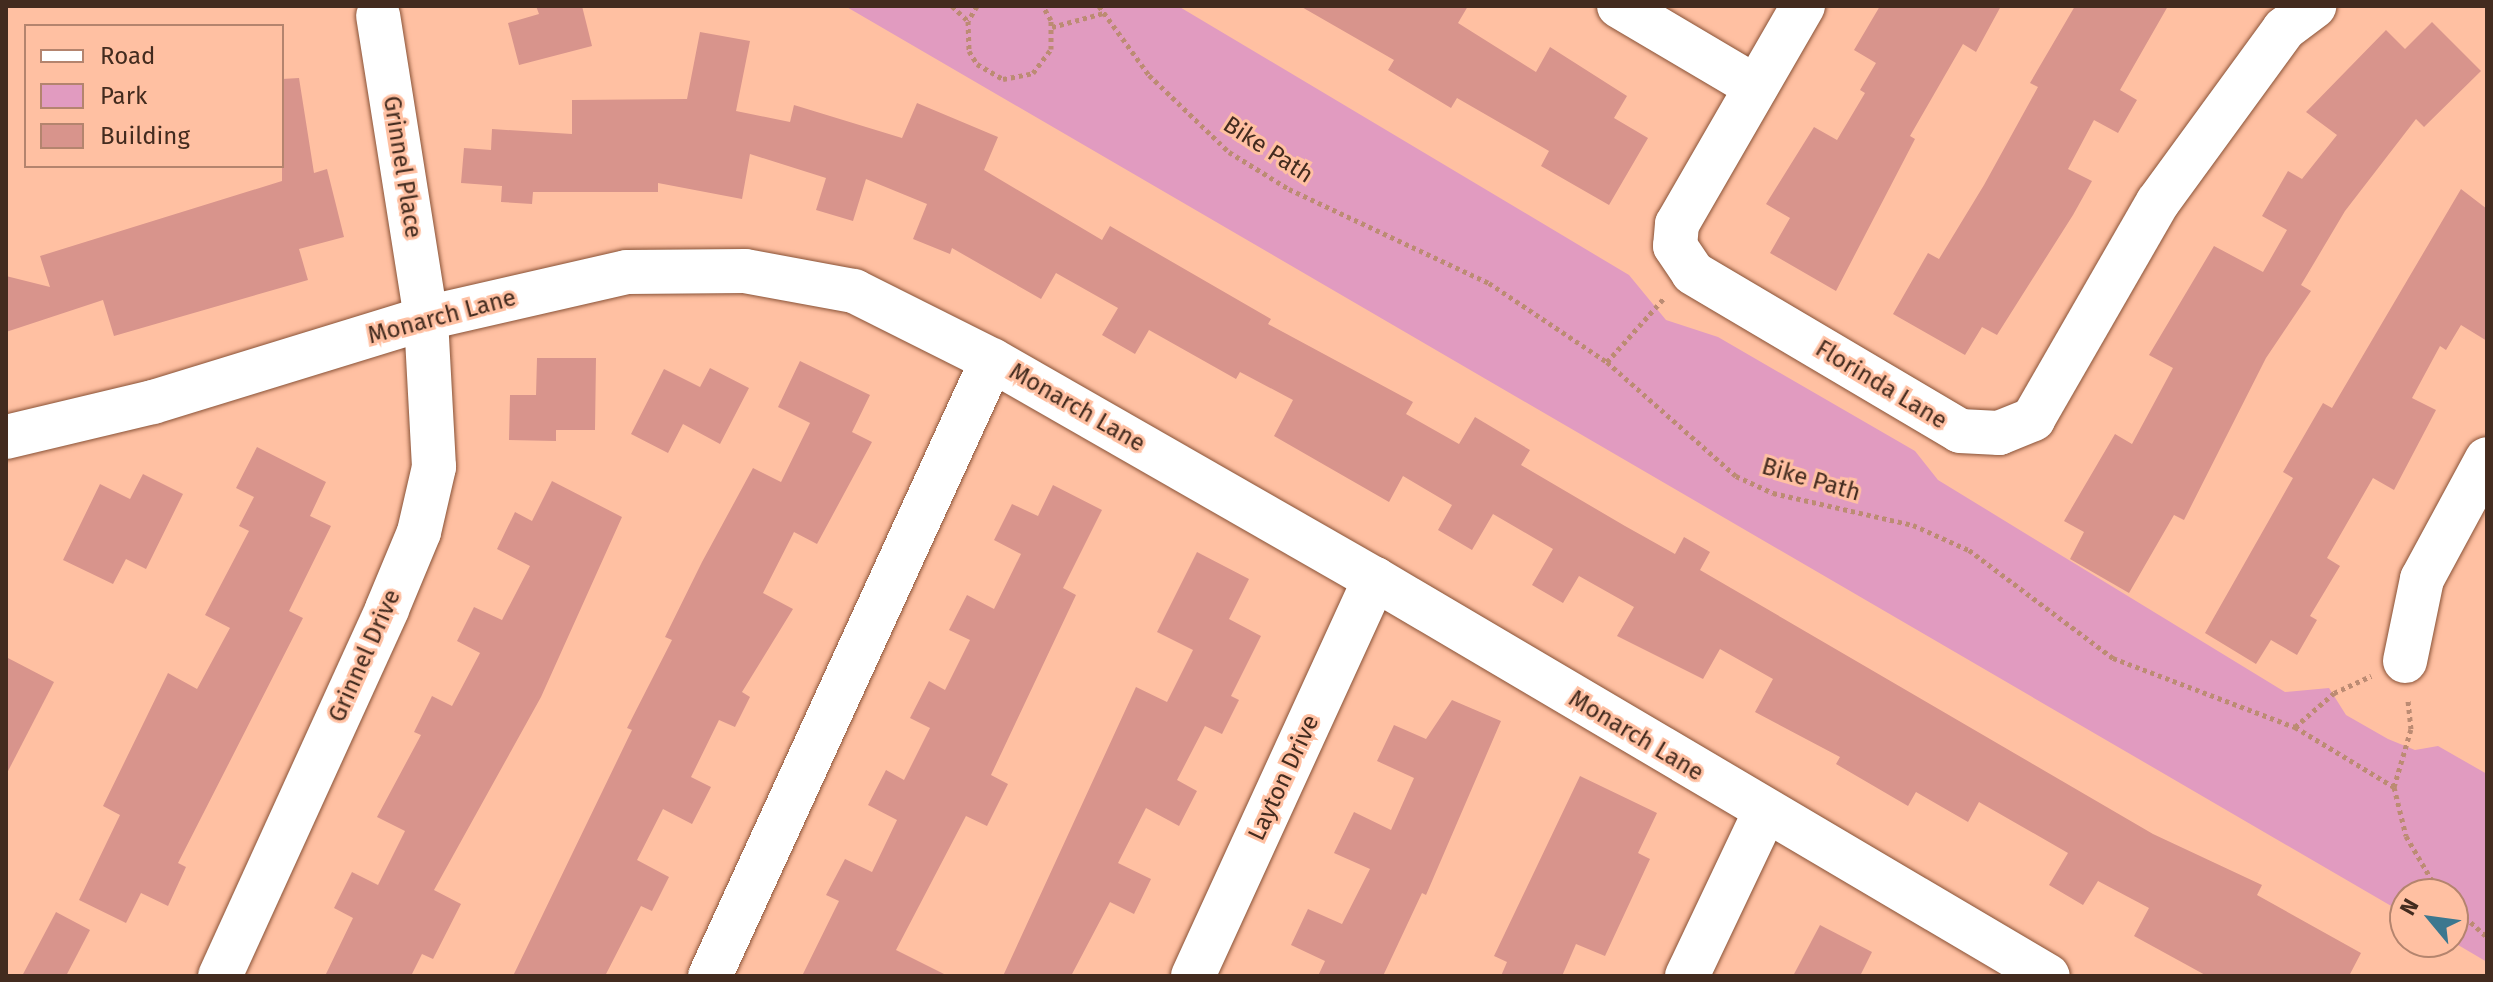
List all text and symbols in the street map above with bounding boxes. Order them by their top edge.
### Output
legend [24,24,284,168]
text: Road [100,42,155,70]
text: Park [100,82,147,110]
street label: Grinnel Place [377,94,427,240]
street label: Bike Path [1218,110,1318,190]
text: Building [100,122,190,150]
street label: Monarch Lane [365,283,519,351]
street label: Florinda Lane [1810,334,1952,436]
street label: Monarch Lane [1004,357,1150,459]
street label: Bike Path [1758,452,1864,508]
street label: Grinnel Drive [323,585,407,727]
street label: Monarch Lane [1563,684,1709,788]
street label: Layton Drive [1242,711,1326,845]
north arrow [2389,878,2469,958]
text: N [2394,894,2425,920]

